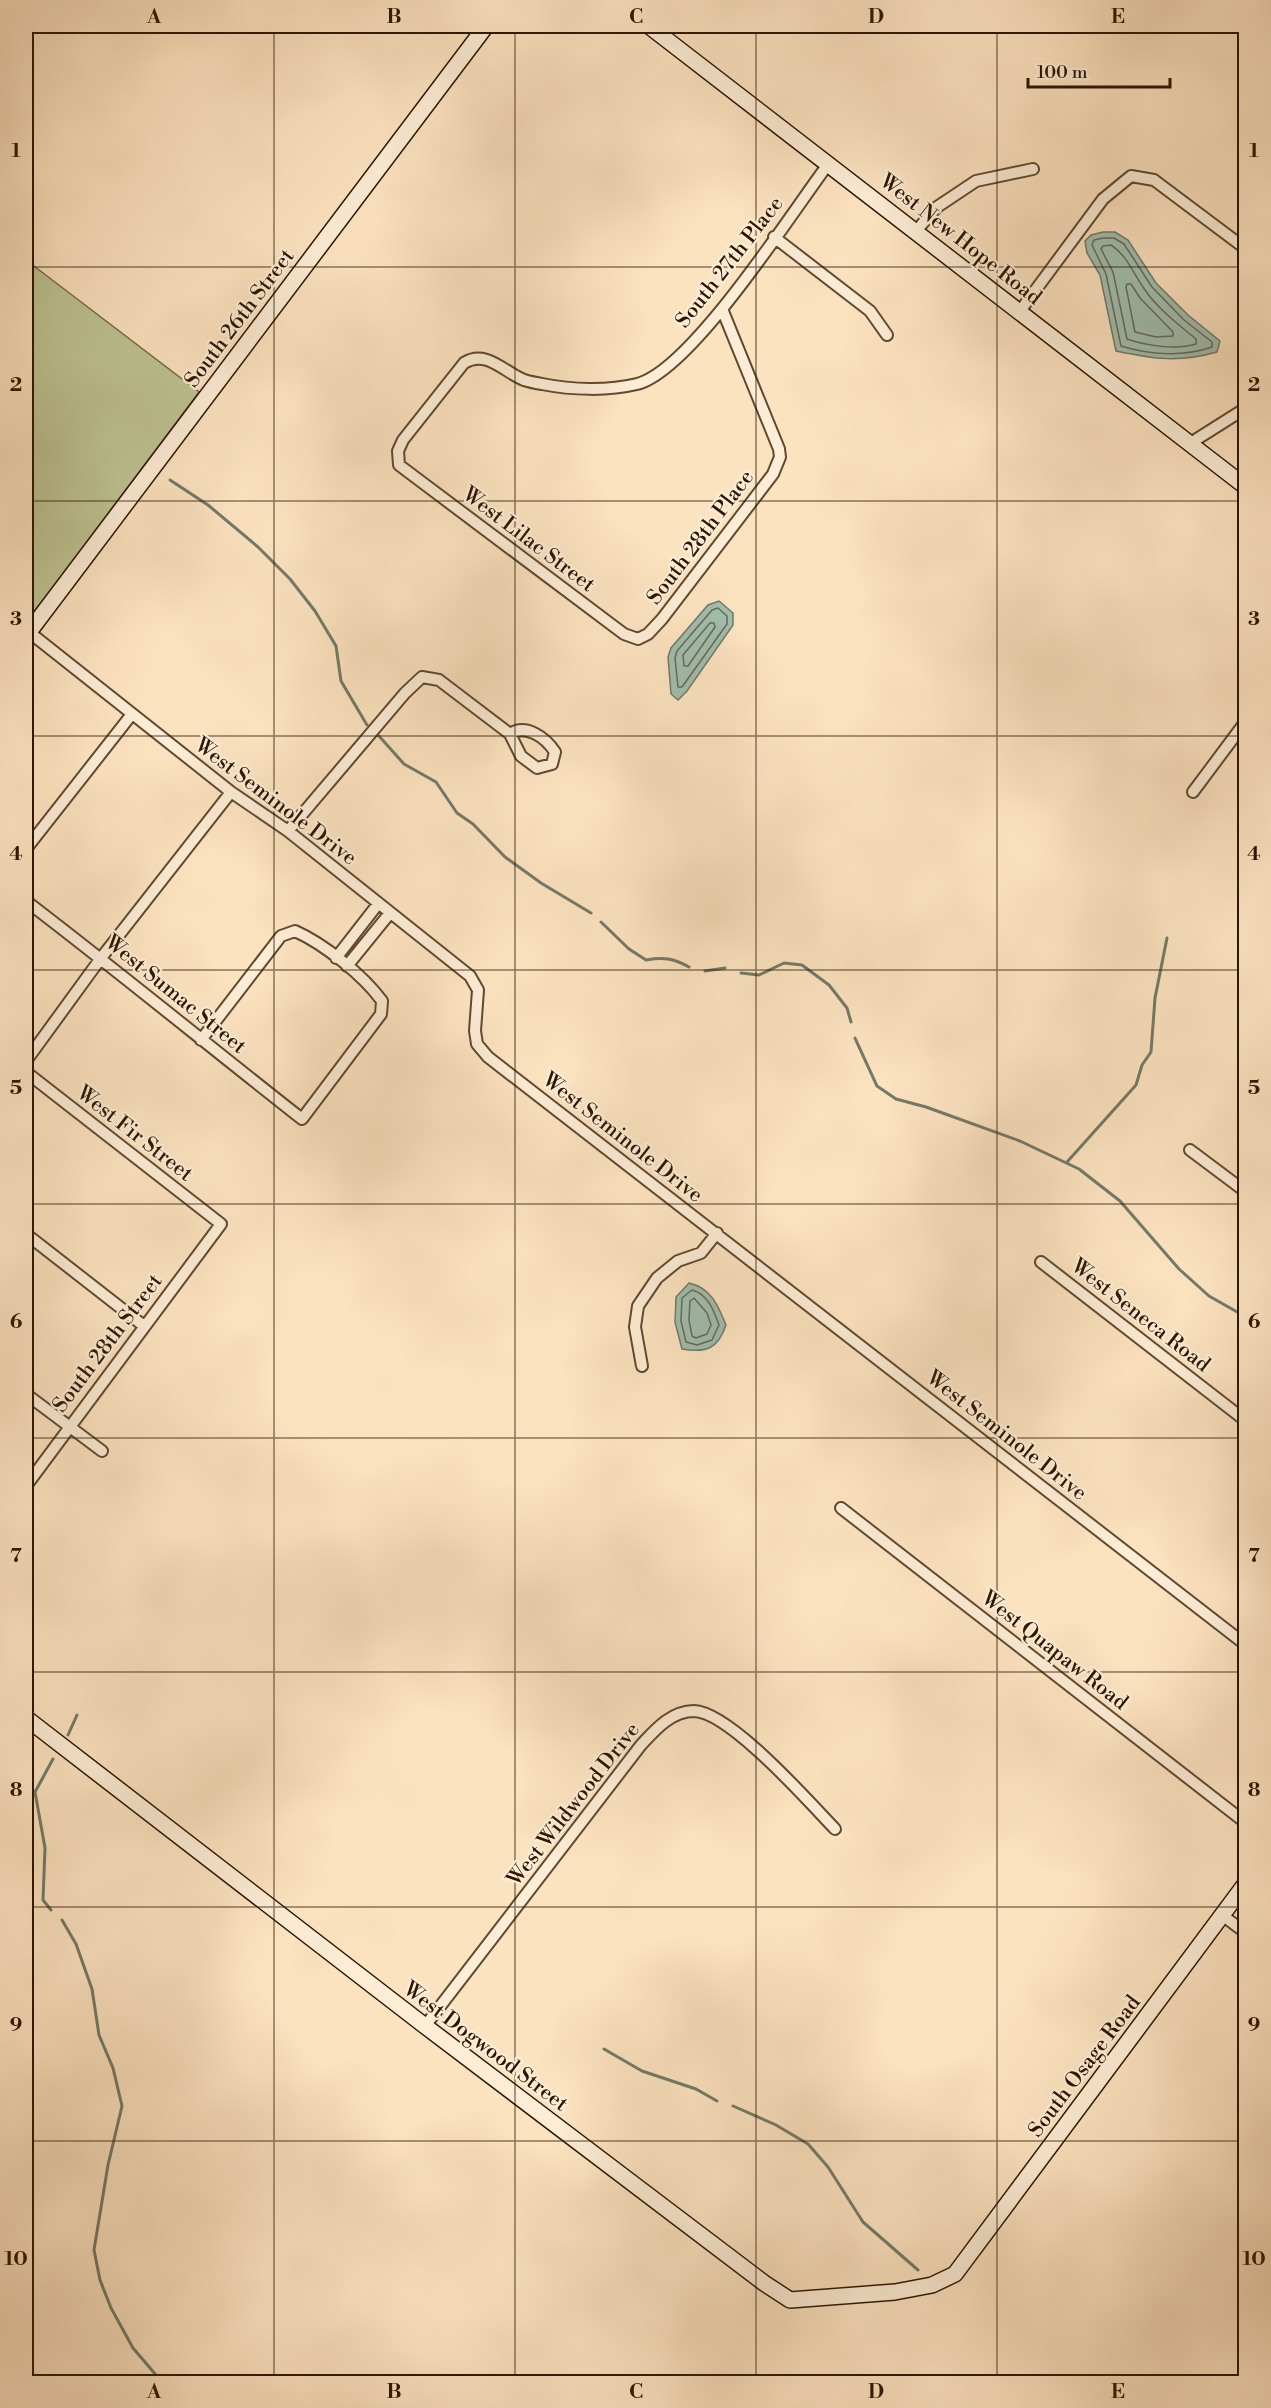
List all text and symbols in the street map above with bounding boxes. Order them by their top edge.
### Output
text: A [146,5,162,30]
text: B [386,5,402,30]
text: C [629,5,643,30]
text: D [868,5,884,30]
text: E [1111,5,1125,30]
scale bar [1028,51,1170,89]
text: 100 m [1037,61,1088,84]
text: 1 [11,139,21,164]
text: 1 [1249,139,1259,164]
street label: West New Hope Road [873,168,1047,311]
street label: South 27th Place [670,192,789,334]
street label: South 26th Street [179,244,301,393]
text: 2 [10,373,22,398]
text: 2 [1248,373,1260,398]
street label: South 28th Place [642,465,760,610]
street label: West Lilac Street [456,481,600,598]
text: 3 [10,607,22,632]
text: 3 [1248,607,1260,632]
street label: West Seminole Drive [188,732,362,871]
text: 4 [9,842,23,867]
text: 4 [1247,842,1261,867]
street label: West Sumac Street [99,929,252,1060]
street label: West Seminole Drive [536,1066,708,1208]
text: 5 [10,1076,22,1101]
text: 5 [1248,1076,1260,1101]
street label: West Fir Street [70,1080,198,1188]
street label: West Seneca Road [1065,1253,1215,1378]
street label: South 28th Street [47,1269,169,1418]
text: 6 [10,1310,23,1335]
text: 6 [1248,1310,1261,1335]
street label: West Seminole Drive [920,1364,1092,1506]
text: 7 [10,1544,22,1569]
text: 7 [1248,1544,1260,1569]
street label: West Quapaw Road [975,1585,1133,1716]
street label: West Wildwood Drive [501,1718,646,1892]
text: 8 [10,1778,23,1803]
text: 8 [1248,1778,1261,1803]
street label: West Dogwood Street [397,1976,573,2118]
street label: South Osage Road [1023,1990,1147,2143]
text: 9 [10,2013,22,2038]
text: 9 [1248,2013,1260,2038]
text: 10 [4,2247,28,2272]
text: 10 [1242,2247,1266,2272]
text: A [146,2380,162,2405]
text: B [386,2380,402,2405]
text: C [629,2380,643,2405]
text: D [868,2380,884,2405]
text: E [1111,2380,1125,2405]

